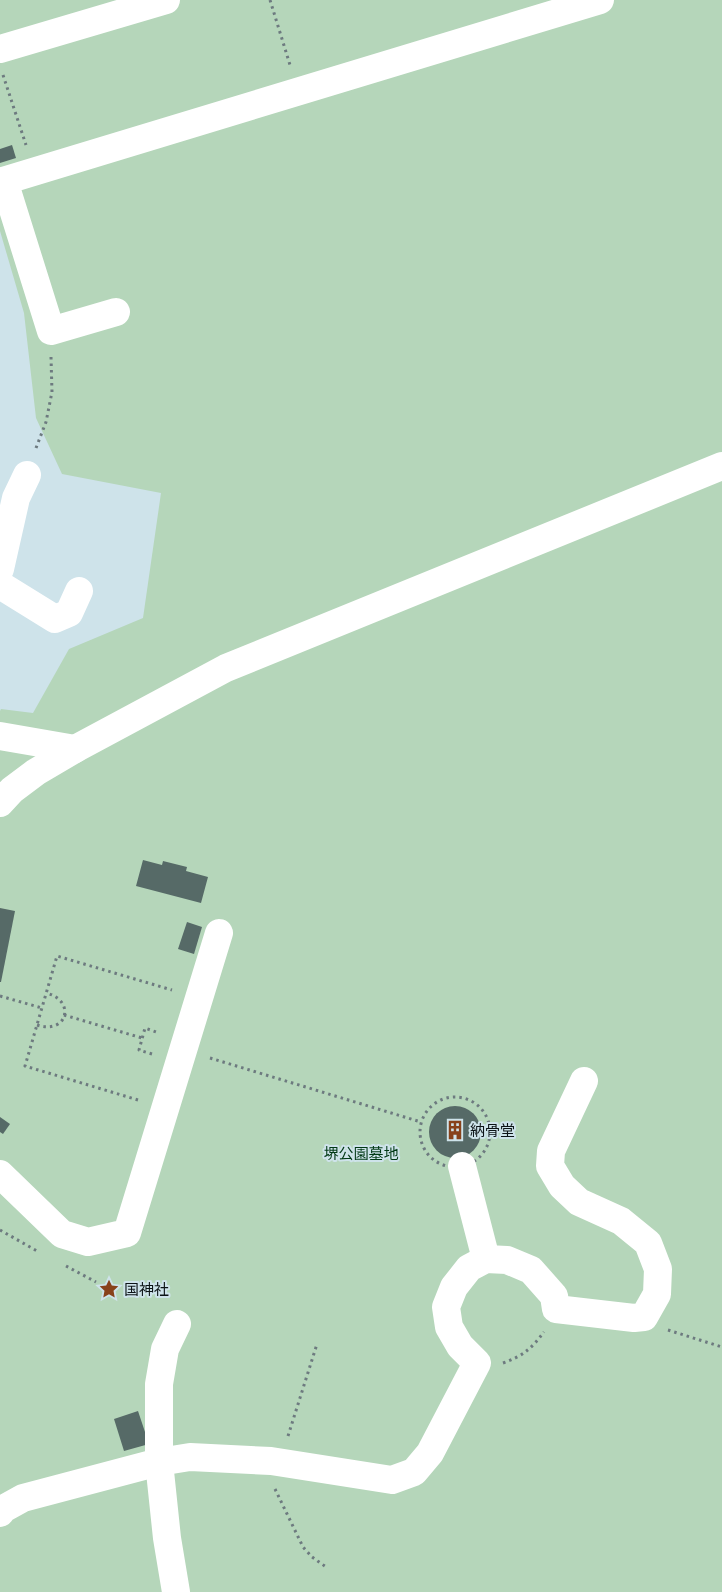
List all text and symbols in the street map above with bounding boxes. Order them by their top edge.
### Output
building icon: 納骨堂 [444,1119,466,1141]
place label: 納骨堂 [470,1120,515,1140]
park label: 堺公園墓地 [323,1143,399,1163]
place icon: 国神社 [98,1278,120,1300]
place label: 国神社 [124,1279,169,1299]

